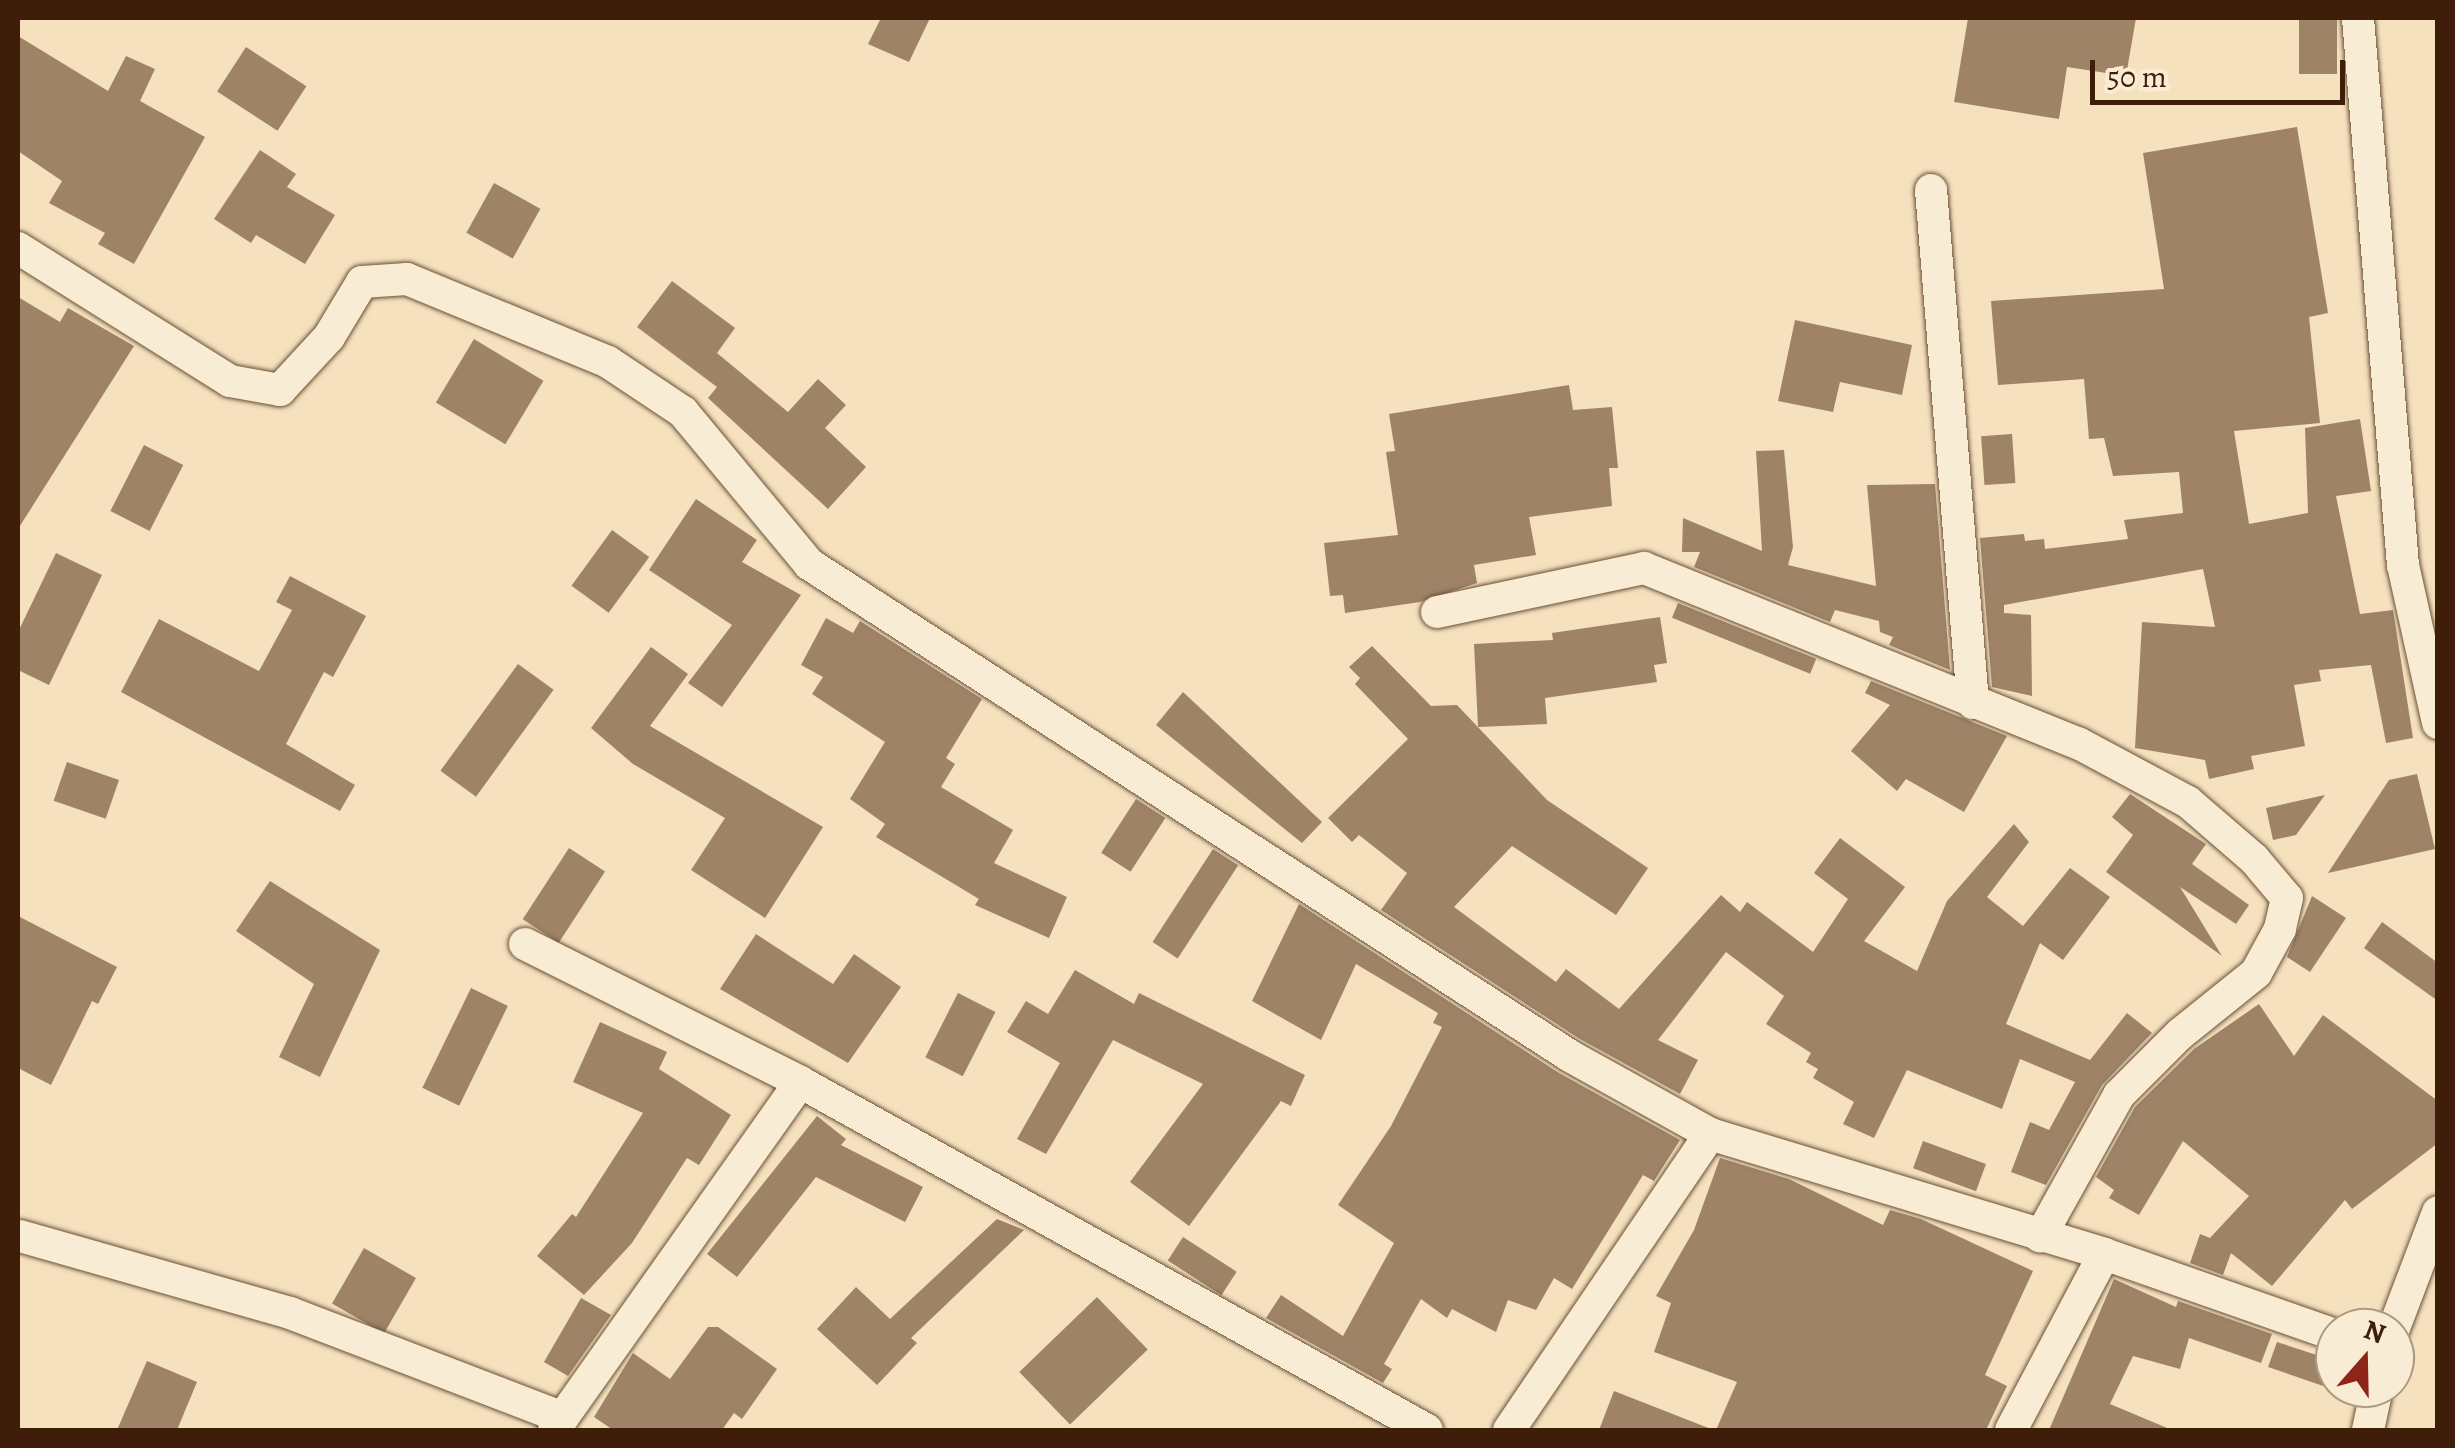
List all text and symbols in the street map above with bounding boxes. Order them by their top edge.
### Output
scale bar [2095,40,2350,102]
text: 50 m [2107,57,2167,97]
north arrow [2315,1308,2415,1408]
text: N [2358,1310,2391,1353]

